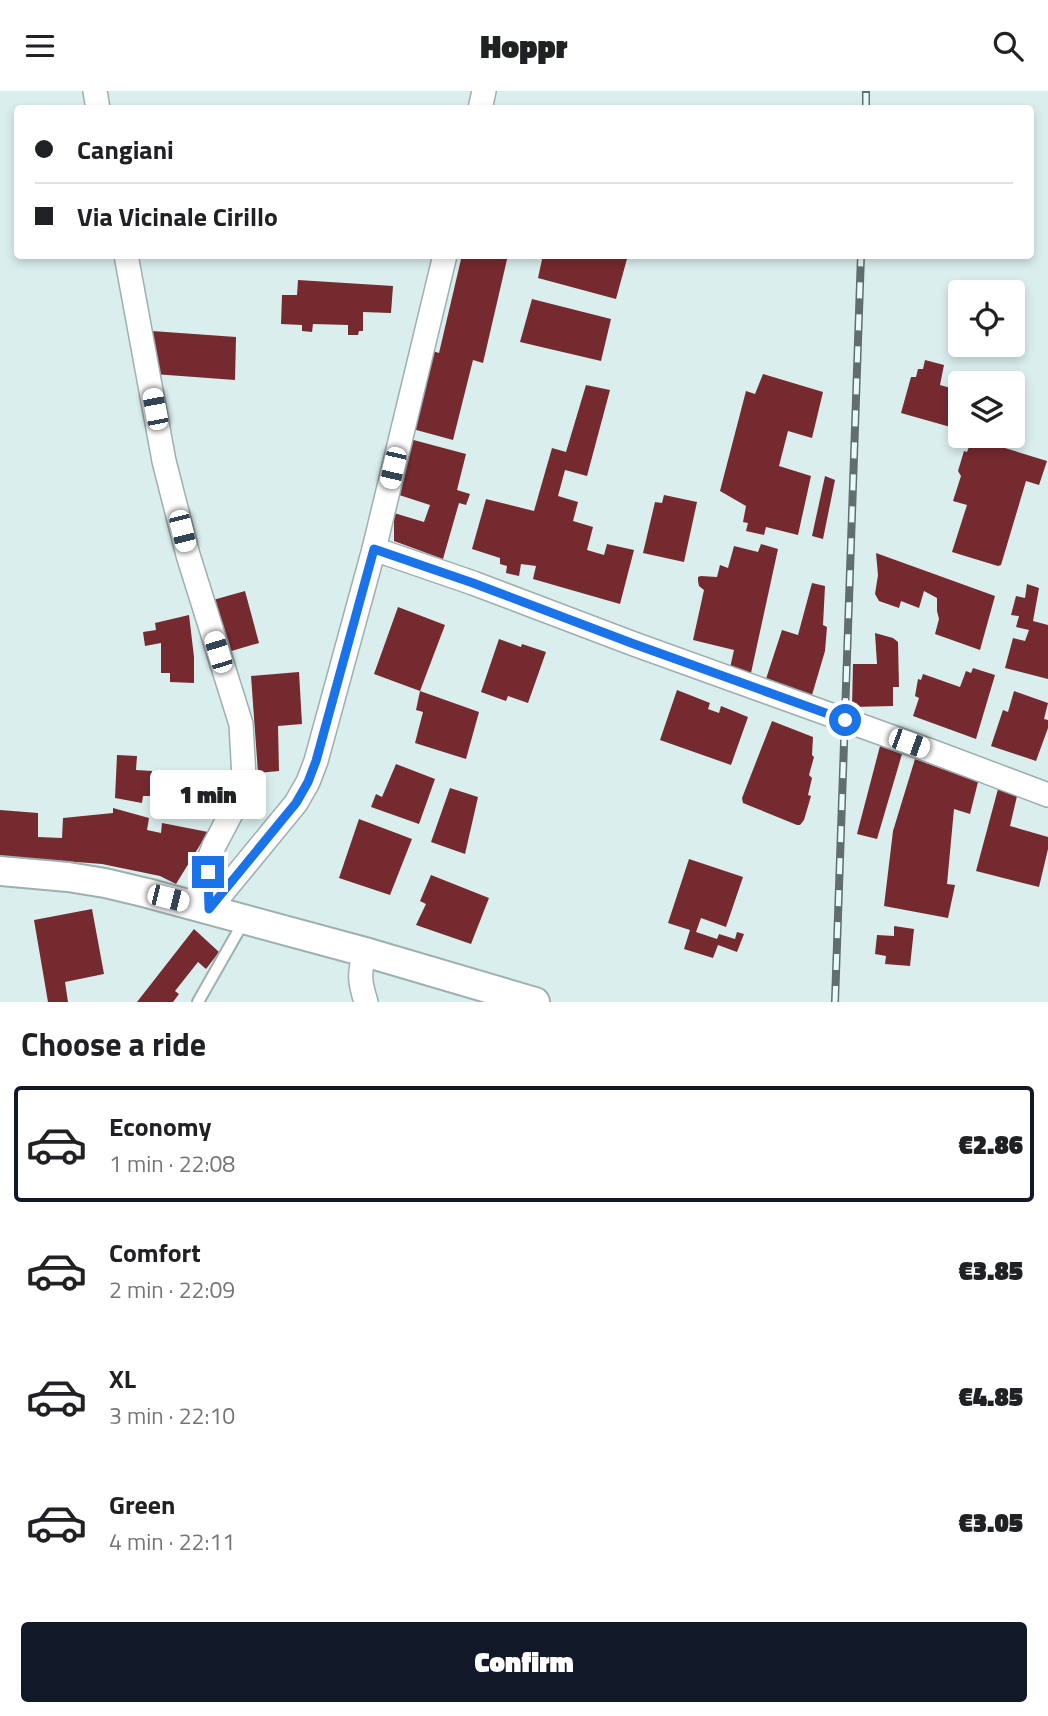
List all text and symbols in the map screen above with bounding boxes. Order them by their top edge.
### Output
text: Hoppr [480,22,568,70]
icon: menu [21,27,59,65]
icon: search [989,27,1027,65]
text: Cangiani [77,130,174,169]
text: Via Vicinale Cirillo [77,197,278,236]
map controls [948,280,1025,448]
button: locate [948,280,1025,357]
button: layers [948,371,1025,448]
car [141,386,170,432]
car [379,445,408,491]
car [167,508,198,554]
car [202,629,235,675]
route start [829,704,861,736]
car [886,726,933,760]
callout: 1 min [150,771,266,819]
text: 1 min [179,777,237,812]
route end [192,856,224,888]
car [146,883,191,913]
text: Choose a ride [21,1020,206,1068]
text: Economy [109,1107,211,1146]
icon: car [25,1113,88,1176]
text: €2.86 [958,1125,1023,1164]
text: 1 min · 22:08 [109,1146,235,1181]
text: Comfort [109,1233,201,1272]
icon: car [25,1239,88,1302]
text: €3.85 [958,1251,1023,1290]
text: 2 min · 22:09 [109,1272,235,1307]
text: XL [109,1359,136,1398]
icon: car [25,1365,88,1428]
text: €4.85 [958,1377,1023,1416]
text: 3 min · 22:10 [109,1398,235,1433]
text: Green [109,1485,175,1524]
icon: car [25,1491,88,1554]
text: €3.05 [958,1503,1023,1542]
text: 4 min · 22:11 [109,1524,235,1559]
button: Confirm [21,1622,1027,1702]

